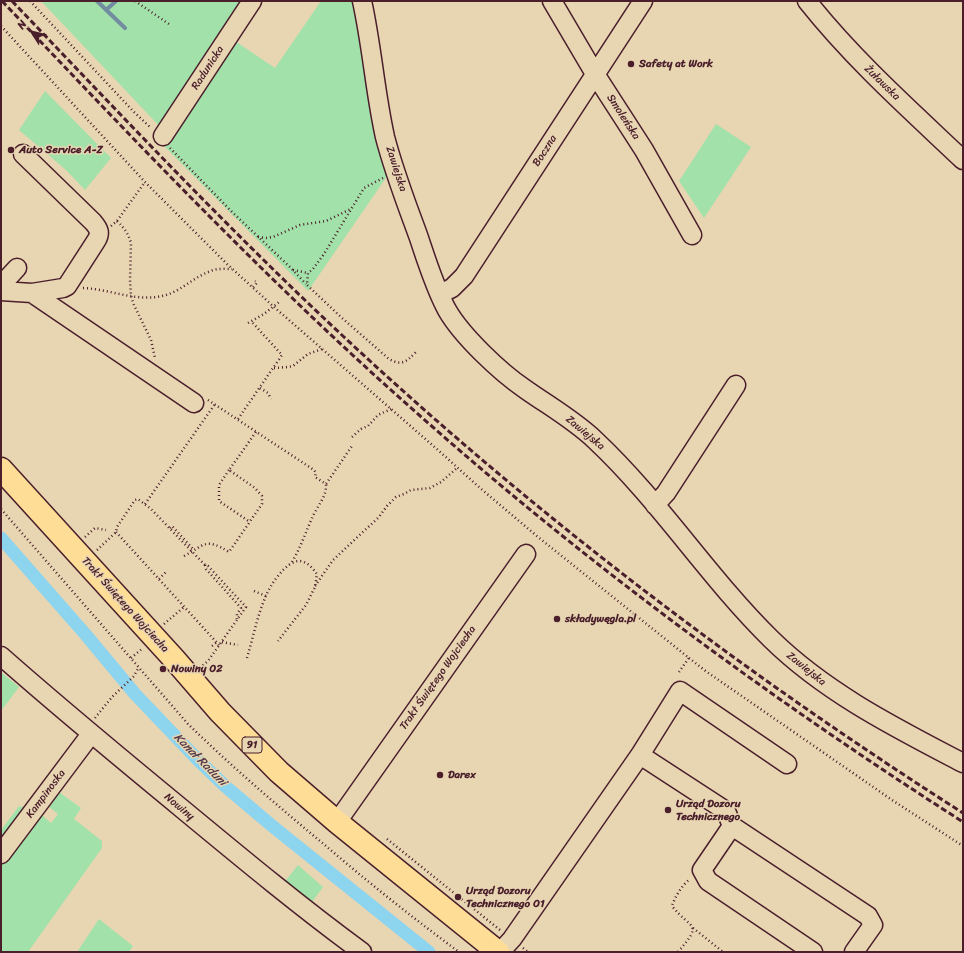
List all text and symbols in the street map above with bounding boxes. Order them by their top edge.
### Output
north arrow [12,12,52,52]
text: N [12,16,32,33]
street label: Radunicka [189,44,227,92]
place label: Safety at Work [639,57,713,71]
marker: Safety at Work [626,59,636,69]
street label: Żuławska [861,63,903,103]
street label: Smoleńska [603,92,643,142]
street label: Boczna [530,133,560,169]
place label: Auto Service A-Z [19,143,103,157]
marker: Auto Service A-Z [6,145,16,155]
street label: Zawiejska [382,145,410,193]
street label: Zawiejska [563,413,607,453]
street label: Trakt Świętego Wojciecha [79,554,171,656]
place label: składywęgla.pl [565,612,636,626]
marker: składywęgla.pl [552,614,562,624]
street label: Trakt Świętego Wojciecha [397,623,479,733]
street label: Zawiejska [784,649,828,689]
place label: Nowiny 02 [171,662,223,676]
marker: Nowiny 02 [158,664,168,674]
water label: Kanał Raduni [171,731,229,789]
road number: 91 [242,737,262,753]
street label: Kampinoska [23,767,69,821]
place label: Darex [448,768,476,782]
marker: Darex [435,770,445,780]
street label: Nowiny [161,791,197,823]
place label: Urząd Dozoru Technicznego [676,797,741,823]
marker: Urząd Dozoru Technicznego [663,805,673,815]
place label: Urząd Dozoru Technicznego 01 [466,884,545,910]
marker: Urząd Dozoru Technicznego 01 [453,892,463,902]

